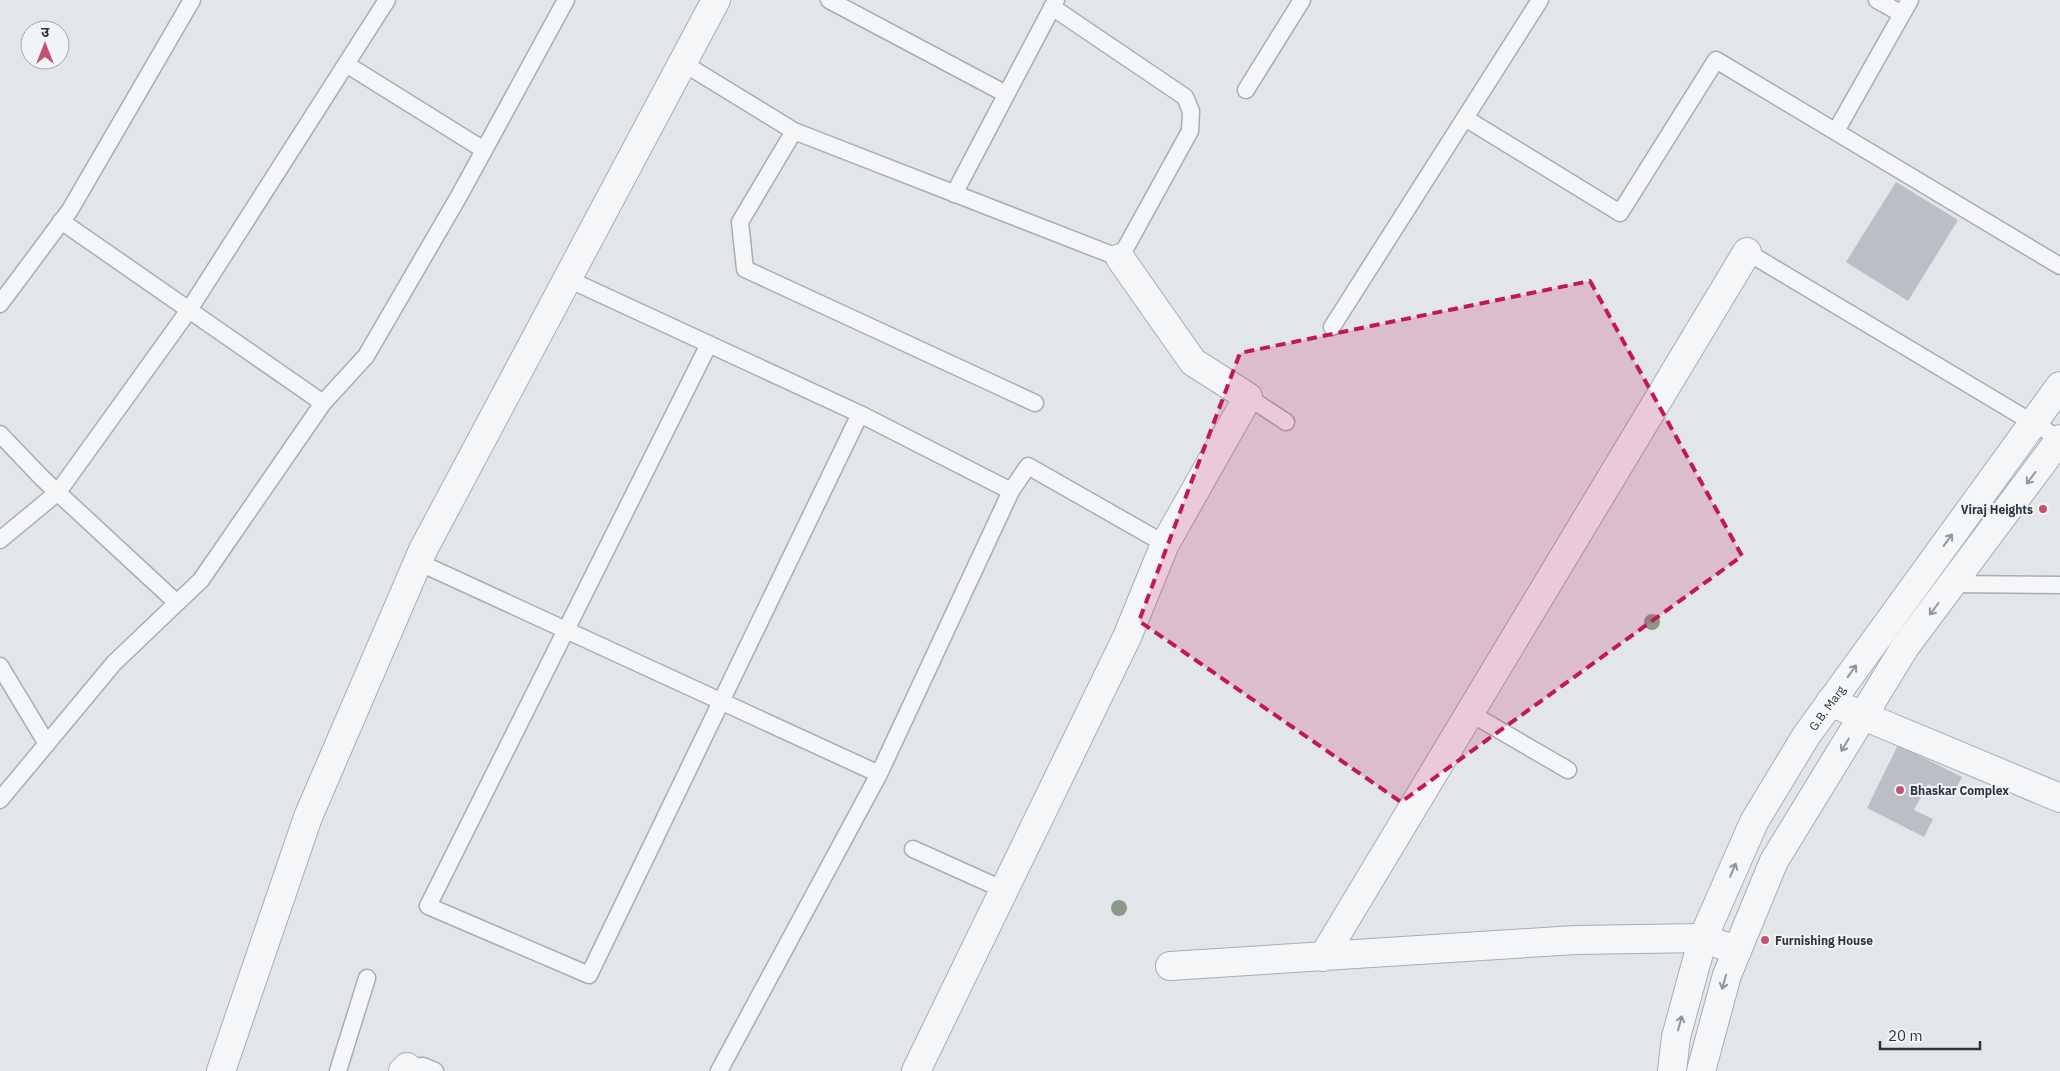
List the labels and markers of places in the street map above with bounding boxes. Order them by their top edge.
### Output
place label: Viraj Heights [1961,502,2033,517]
marker: Viraj Heights [2037,503,2049,515]
place label: Bhaskar Complex [1910,783,2009,798]
marker: Bhaskar Complex [1894,784,1906,796]
place label: Furnishing House [1775,933,1873,948]
marker: Furnishing House [1759,934,1771,946]

